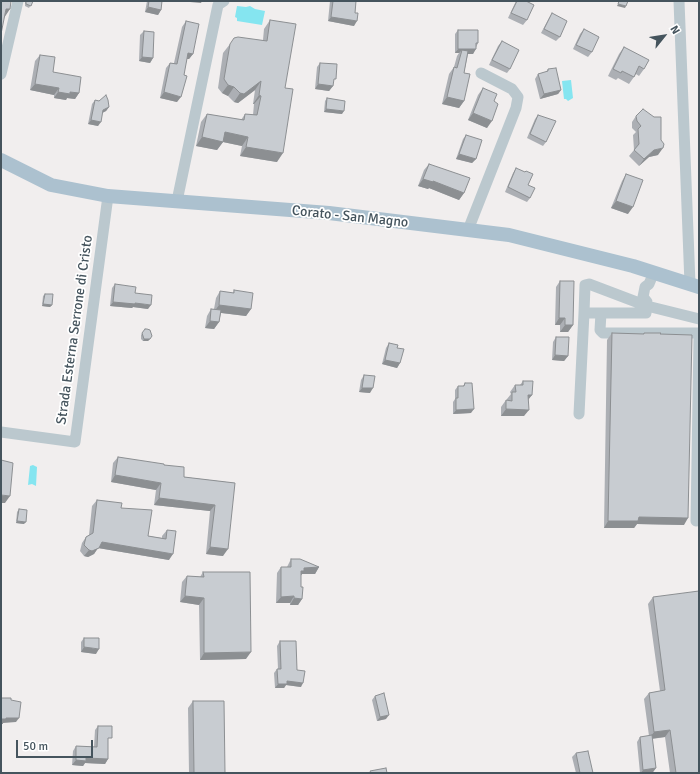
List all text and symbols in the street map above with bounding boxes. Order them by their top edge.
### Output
north arrow [644,16,684,56]
text: N [667,23,682,36]
street label: Corato - San Magno [291,203,409,231]
street label: Strada Esterna Serrone di Cristo [53,234,97,426]
scale bar [18,732,95,758]
text: 50 m [23,739,48,754]

